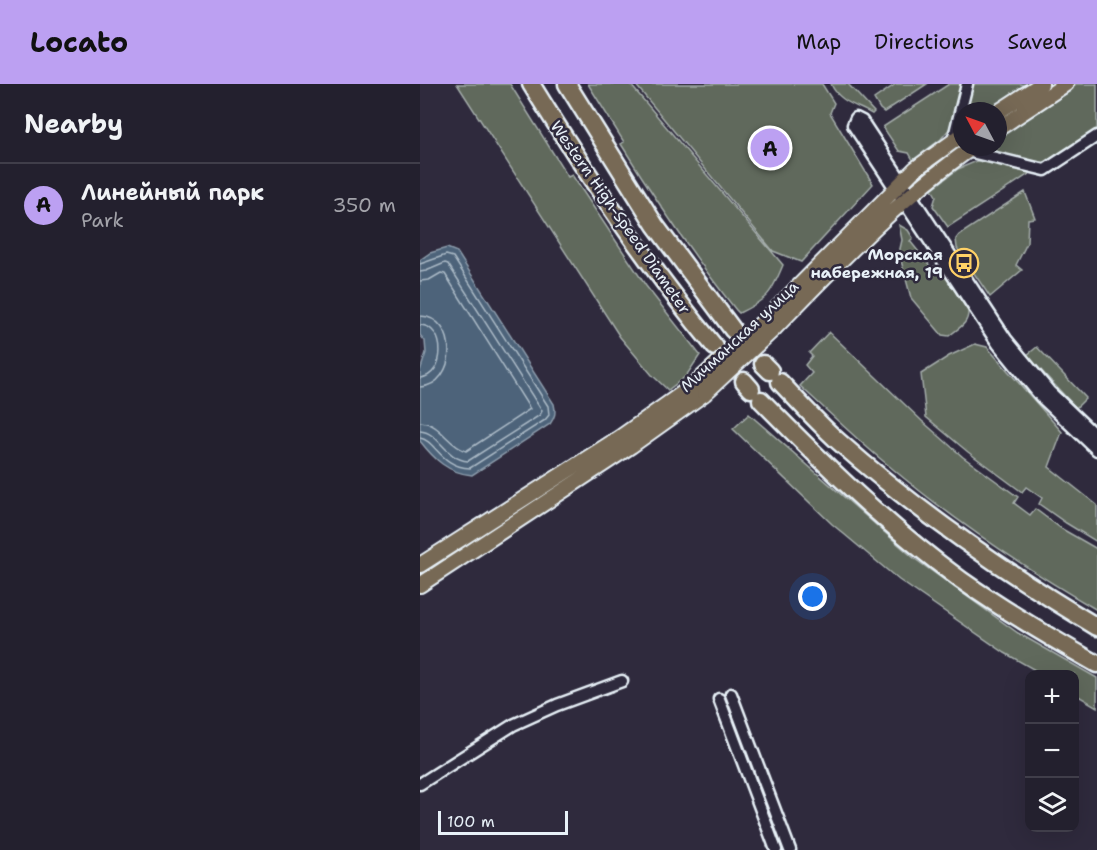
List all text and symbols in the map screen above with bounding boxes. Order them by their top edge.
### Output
text: Locato [30,23,128,61]
text: Map [796,28,841,56]
text: Directions [874,28,974,56]
text: Saved [1007,28,1067,56]
north arrow [953,102,1007,156]
text: Nearby [24,106,123,141]
street label: Western High-Speed Diameter [546,116,696,318]
pin: A [750,126,790,170]
text: Линейный парк [81,178,264,207]
text: A [36,192,51,218]
text: 350 m [332,192,396,218]
text: Park [81,207,124,233]
place label: Морская набережная, 19 [811,244,943,283]
bus stop icon: Морская набережная, 19 [948,247,980,279]
street label: Мичманская улица [676,276,803,397]
your location [798,582,827,611]
map controls [1025,670,1079,832]
button: + [1025,670,1079,724]
button: − [1025,724,1079,778]
button: layers [1025,778,1079,832]
scale bar [438,808,568,836]
text: 100 m [447,811,495,832]

